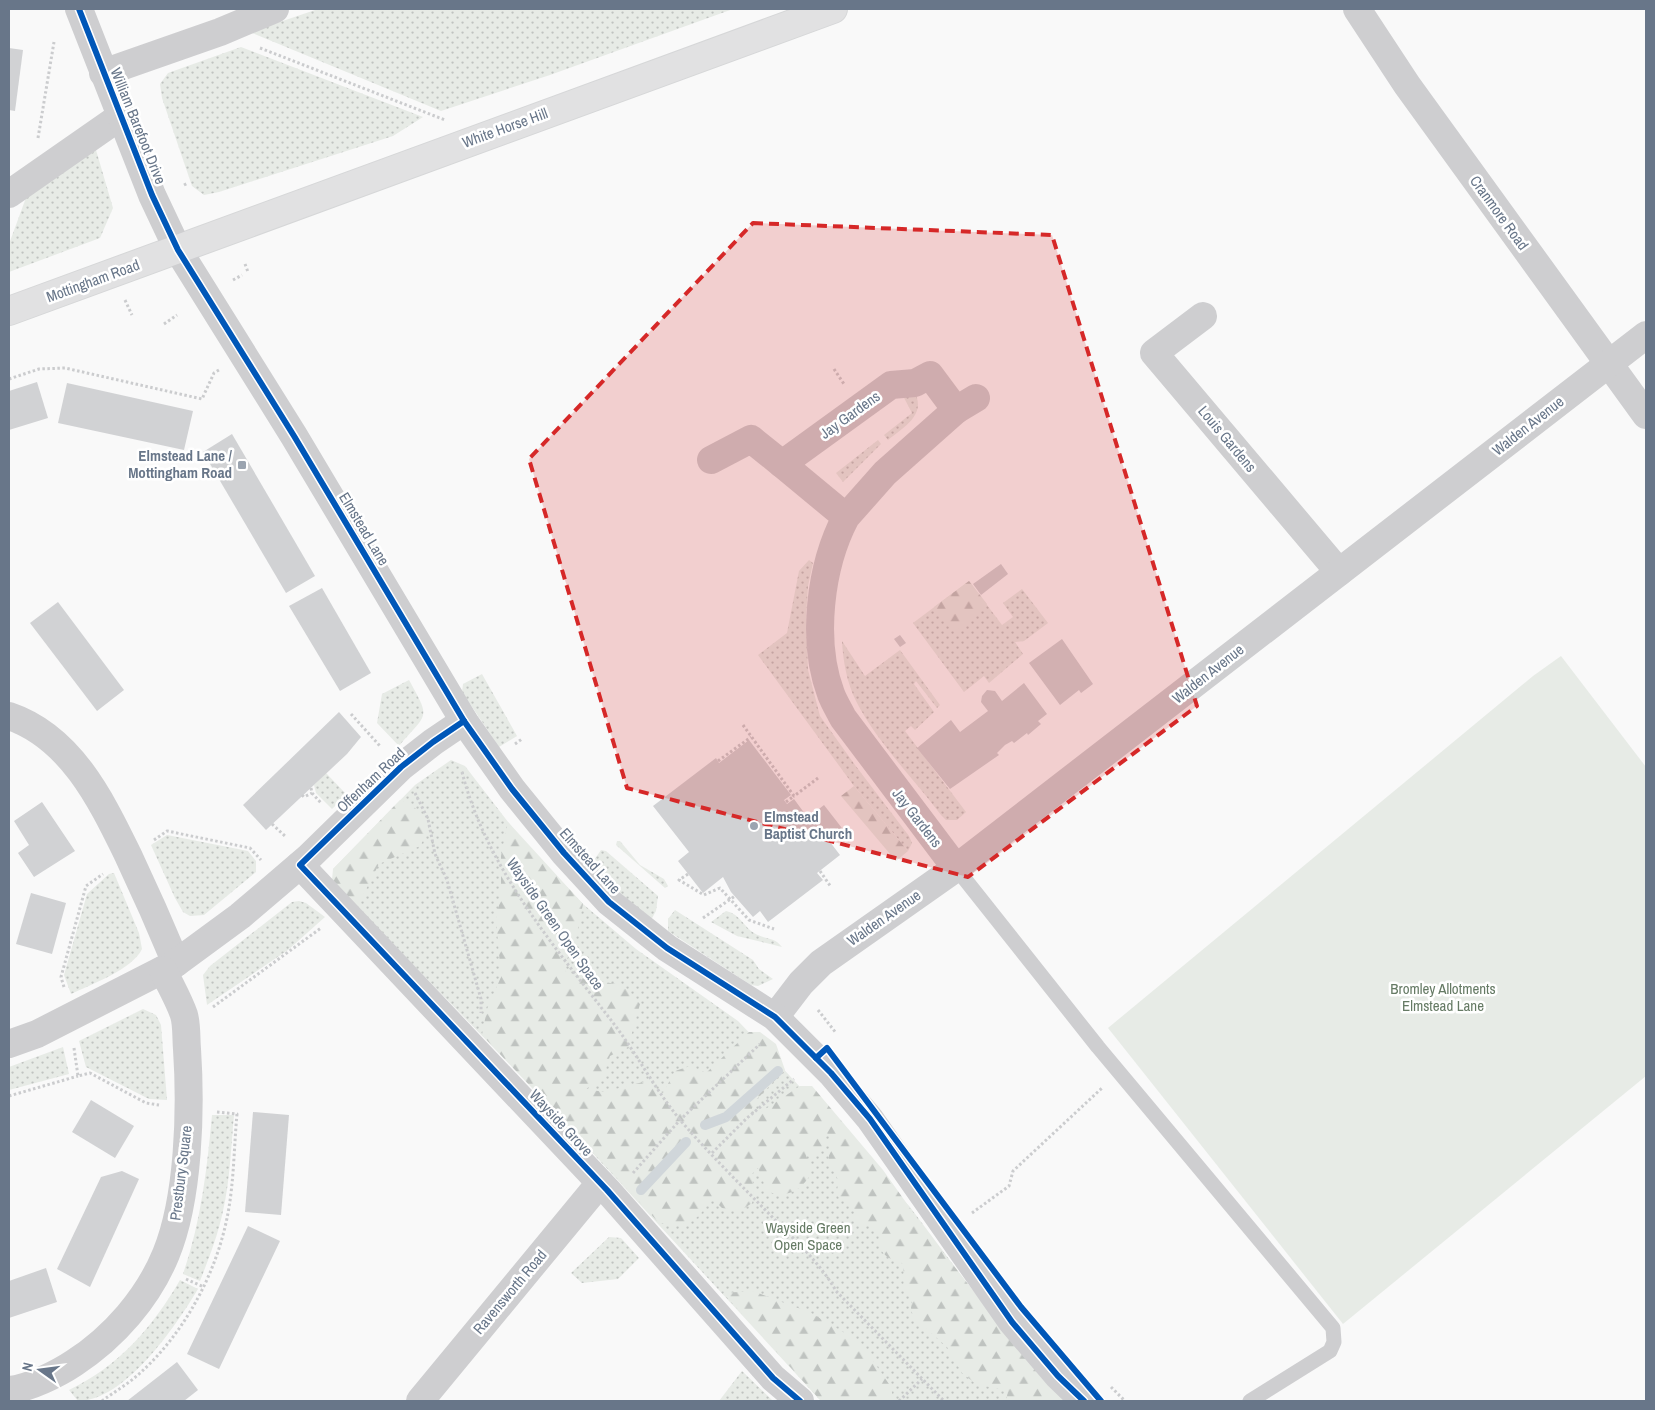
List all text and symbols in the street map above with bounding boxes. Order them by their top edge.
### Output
street label: William Barefoot Drive [106,65,171,187]
street label: White Horse Hill [459,102,550,153]
street label: Cranmore Road [1465,171,1534,254]
street label: Mottingham Road [43,254,142,307]
street label: Jay Gardens [815,386,884,444]
street label: Walden Avenue [1488,391,1568,460]
street label: Louis Gardens [1193,401,1261,476]
place label: Elmstead Lane / Mottingham Road [128,445,233,483]
marker: Elmstead Lane / Mottingham Road [236,459,248,471]
street label: Elmstead Lane [334,488,395,569]
street label: Walden Avenue [1168,639,1248,708]
street label: Offenham Road [332,742,410,817]
street label: Jay Gardens [888,784,947,852]
place label: Elmstead Baptist Church [764,806,852,844]
marker: Elmstead Baptist Church [748,820,760,832]
street label: Elmstead Lane [555,823,626,898]
street label: Wayside Green Open Space [502,853,609,994]
street label: Walden Avenue [843,884,925,951]
park label: Bromley Allotments Elmstead Lane [1390,978,1496,1016]
street label: Wayside Grove [525,1085,598,1161]
street label: Prestbury Square [164,1124,197,1222]
park label: Wayside Green Open Space [765,1217,851,1255]
street label: Ravensworth Road [468,1245,551,1338]
north arrow [15,1345,65,1395]
text: N [18,1361,37,1373]

